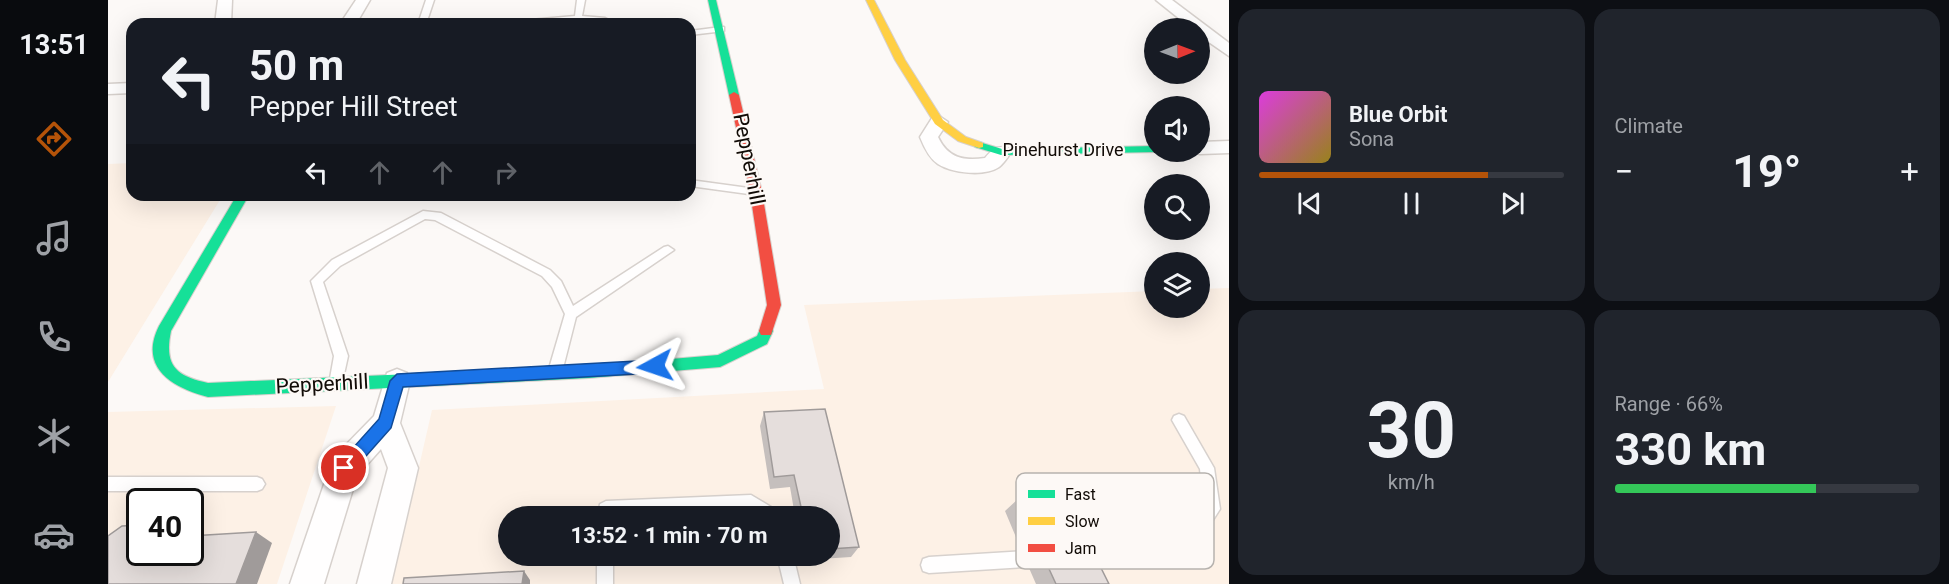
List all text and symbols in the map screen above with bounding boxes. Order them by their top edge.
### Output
north arrow [1144,18,1210,84]
map controls [1144,18,1210,318]
text: 13:51 [19,29,89,61]
text: 50 m [249,41,344,90]
icon: left [150,42,228,120]
text: Pepper Hill Street [249,91,458,123]
button: sound [1144,96,1210,162]
text: Blue Orbit [1349,102,1447,127]
street label: Pepperhill [728,111,770,207]
text: Climate [1615,114,1683,138]
icon: directions [33,118,75,160]
text: Sona [1349,127,1394,151]
street label: Pinehurst Drive [1002,139,1124,160]
text: 19° [1732,145,1801,198]
text: − [1615,152,1633,191]
text: + [1900,152,1919,191]
icon: left [300,156,333,189]
icon: ahead [363,156,396,189]
icon: ahead [426,156,459,189]
icon: right [489,156,522,189]
button: search [1144,174,1210,240]
icon: previous [1293,187,1326,220]
icon: pause [1395,187,1428,220]
icon: next [1496,187,1529,220]
icon: music [33,217,75,259]
button: layers [1144,252,1210,318]
icon: phone [33,316,75,358]
position arrow [623,334,687,398]
street label: Pepperhill [275,370,369,398]
text: 30 [1366,385,1456,476]
text: Range · 66% [1615,392,1723,416]
icon: climate [33,415,75,457]
text: 330 km [1615,423,1766,476]
pin [318,442,369,493]
icon: arrive [327,451,360,484]
text: km/h [1388,470,1435,494]
legend [1016,473,1214,569]
text: Fast [1065,485,1096,504]
speed limit sign: 40 [126,488,204,566]
text: Slow [1065,512,1100,531]
icon: car [33,514,75,556]
text: 13:52 · 1 min · 70 m [571,523,767,548]
text: Jam [1065,539,1097,558]

